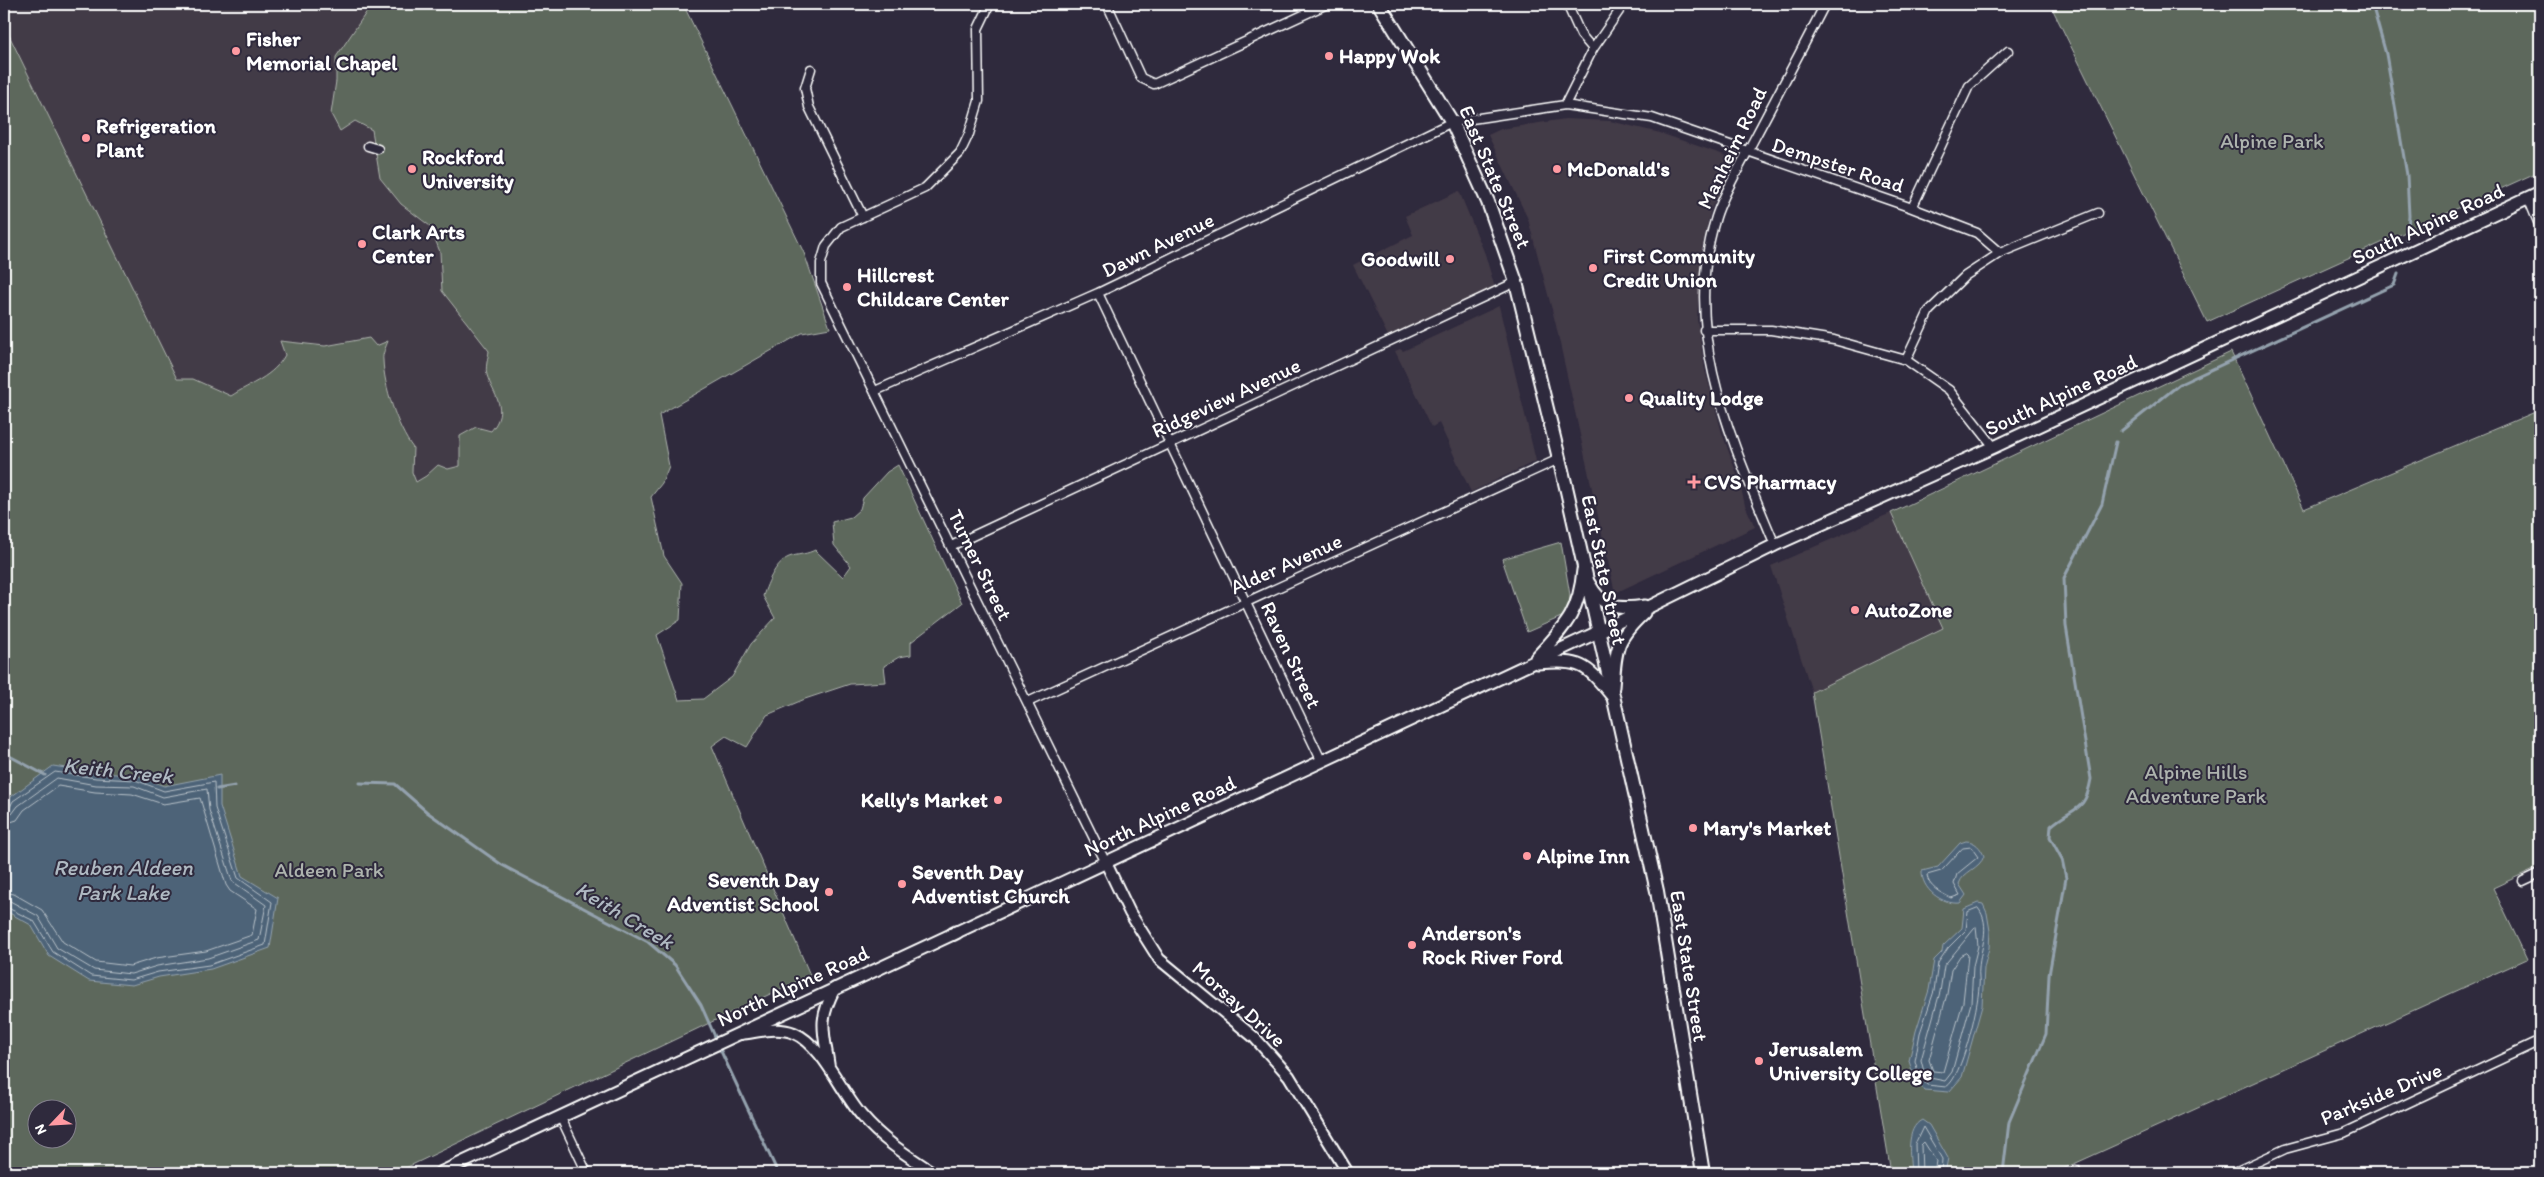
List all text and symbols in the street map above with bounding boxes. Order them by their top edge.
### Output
place label: Fisher Memorial Chapel [246,26,398,76]
place label: Happy Wok [1339,43,1441,69]
marker: Fisher Memorial Chapel [230,45,242,57]
marker: Happy Wok [1323,50,1335,62]
street label: Manheim Road [1691,82,1772,213]
street label: East State Street [1454,101,1537,252]
place label: Refrigeration Plant [96,113,216,162]
park label: Alpine Park [2220,128,2324,153]
street label: Dempster Road [1769,131,1908,198]
marker: Refrigeration Plant [80,132,92,144]
place label: Rockford University [422,144,515,194]
place label: McDonald's [1567,156,1670,181]
marker: Rockford University [406,163,418,175]
marker: McDonald's [1551,163,1563,175]
street label: South Alpine Road [2348,177,2508,270]
street label: Dawn Avenue [1098,207,1218,282]
place label: Clark Arts Center [372,219,465,268]
marker: Clark Arts Center [356,238,368,250]
place label: First Community Credit Union [1603,243,1755,292]
place label: Goodwill [1361,246,1441,271]
marker: Goodwill [1444,253,1456,265]
place label: Hillcrest Childcare Center [857,262,1010,311]
marker: First Community Credit Union [1587,262,1599,274]
marker: Hillcrest Childcare Center [841,281,853,293]
street label: South Alpine Road [1981,348,2141,441]
street label: Ridgeview Avenue [1147,352,1304,443]
place label: Quality Lodge [1639,385,1764,411]
marker: Quality Lodge [1623,392,1635,404]
place label: CVS Pharmacy [1704,469,1836,495]
marker: CVS Pharmacy [1688,476,1700,488]
street label: East State Street [1576,492,1633,647]
street label: Turner Street [943,505,1018,624]
street label: Alder Avenue [1226,528,1346,599]
street label: Raven Street [1256,597,1327,712]
place label: AutoZone [1864,597,1952,622]
marker: AutoZone [1849,604,1861,616]
water label: Keith Creek [62,751,176,790]
park label: Alpine Hills Adventure Park [2126,759,2266,808]
street label: North Alpine Road [1080,769,1240,862]
place label: Kelly's Market [861,787,988,813]
marker: Kelly's Market [992,794,1004,806]
place label: Mary's Market [1703,815,1831,841]
marker: Mary's Market [1687,822,1699,834]
place label: Alpine Inn [1536,843,1630,869]
marker: Alpine Inn [1521,850,1533,862]
water label: Reuben Aldeen Park Lake [53,854,193,906]
park label: Aldeen Park [274,857,384,882]
place label: Seventh Day Adventist Church [911,859,1070,908]
place label: Seventh Day Adventist School [666,867,820,916]
water label: Keith Creek [571,876,680,956]
marker: Seventh Day Adventist Church [896,878,908,890]
marker: Seventh Day Adventist School [823,886,835,898]
street label: East State Street [1665,888,1714,1044]
place label: Anderson's Rock River Ford [1421,920,1563,969]
street label: North Alpine Road [713,939,873,1032]
marker: Anderson's Rock River Ford [1406,939,1418,951]
street label: Morsay Drive [1187,955,1291,1052]
place label: Jerusalem University College [1768,1036,1932,1086]
marker: Jerusalem University College [1753,1055,1765,1067]
street label: Parkside Drive [2316,1057,2445,1130]
north arrow [28,1100,78,1150]
text: N [31,1121,50,1137]

